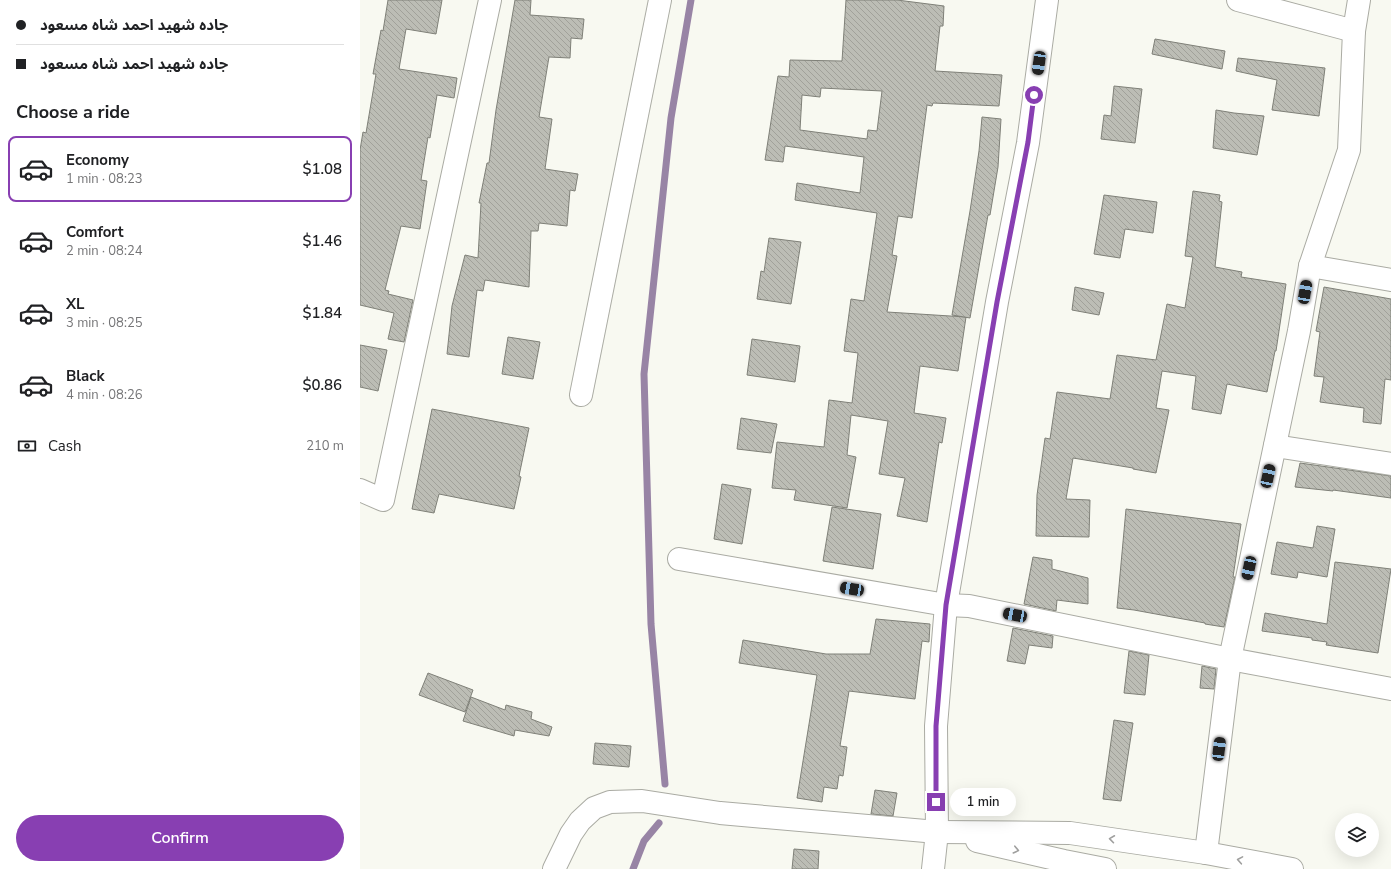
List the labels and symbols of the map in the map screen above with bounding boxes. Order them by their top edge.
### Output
car [1031,50,1047,76]
route start [1025,86,1043,104]
car [1297,279,1313,305]
car [1260,463,1276,489]
car [1241,555,1257,581]
car [839,581,865,597]
car [1002,607,1028,623]
car [1212,736,1226,762]
callout: 1 min [950,788,1016,816]
route end [927,793,945,811]
one-way arrow [1109,835,1115,844]
one-way arrow [1013,846,1019,854]
one-way arrow [1237,856,1243,864]

